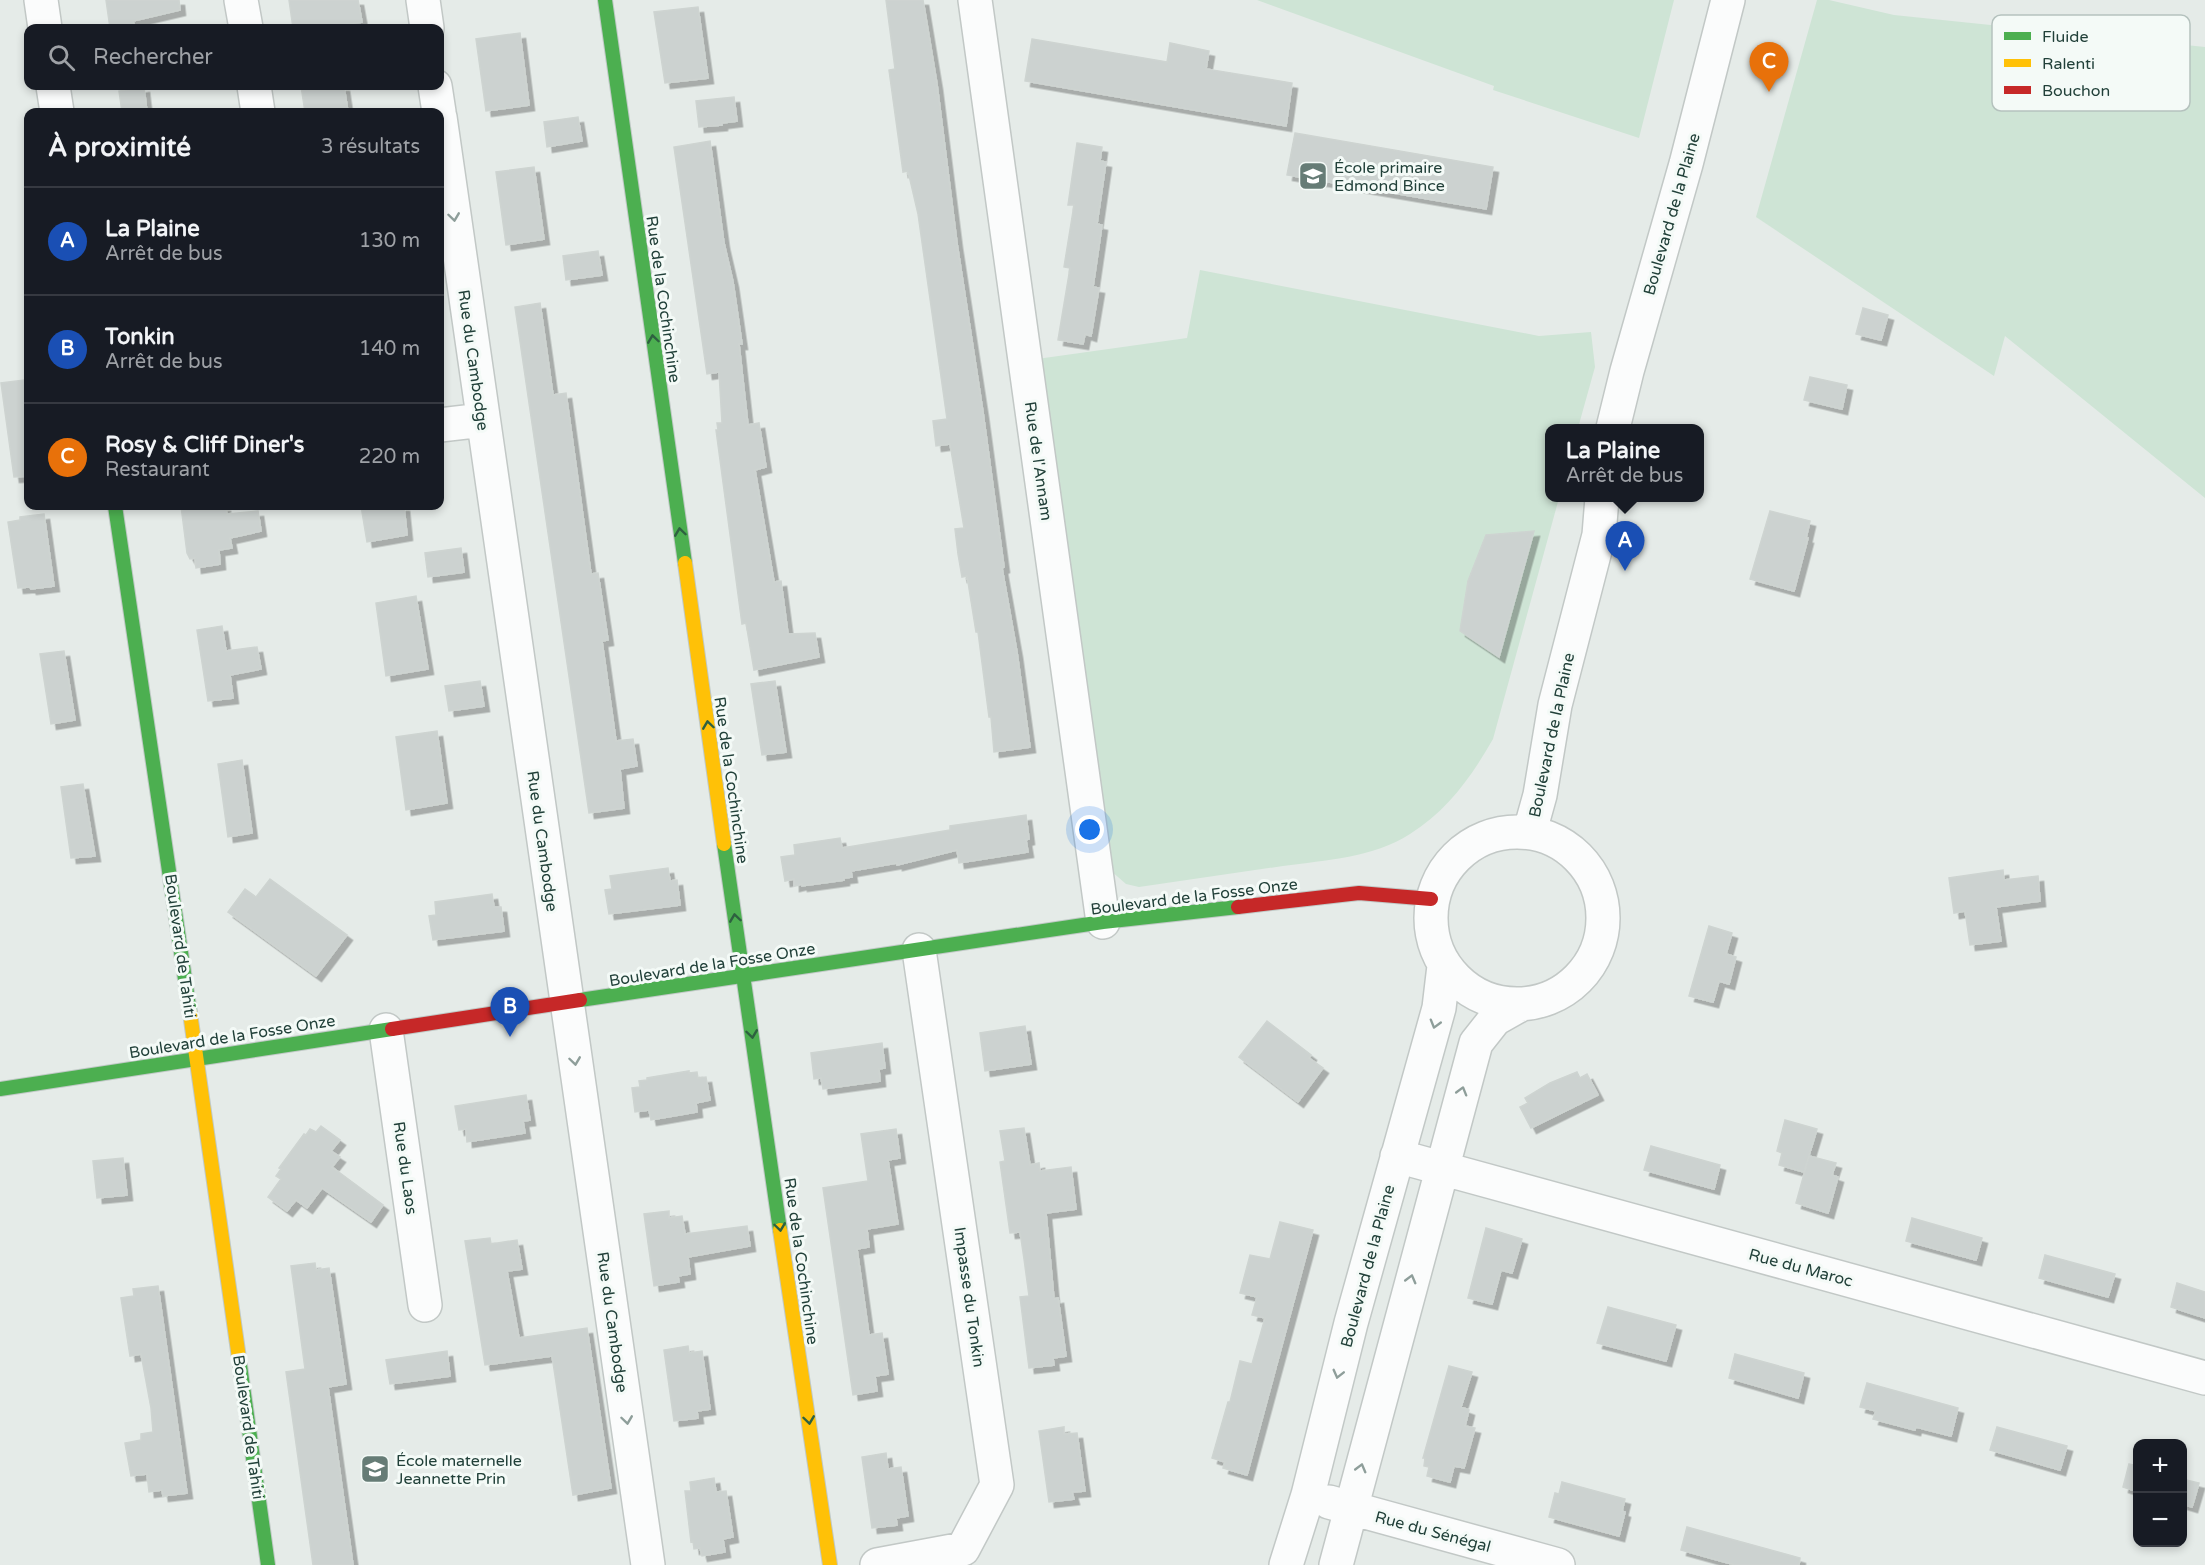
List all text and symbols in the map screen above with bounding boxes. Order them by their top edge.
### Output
legend [1992,15,2190,111]
search box [24,24,444,90]
text: Fluide [2042,27,2088,47]
icon: search [45,41,78,74]
pin: C [1750,42,1788,92]
text: Rechercher [93,44,213,70]
text: Ralenti [2042,54,2095,74]
text: Bouchon [2042,81,2110,101]
street label: Boulevard de la Plaine [1639,131,1705,298]
text: À proximité [48,132,191,163]
text: 3 résultats [321,135,420,159]
place label: École primaire Edmond Bince [1334,158,1445,196]
school or university icon: École primaire Edmond Bince [1297,160,1329,192]
one-way arrow [447,212,459,221]
street label: Rue de la Cochinchine [641,214,685,384]
text: La Plaine [105,216,200,242]
text: A [60,229,75,253]
text: 130 m [359,229,420,253]
text: Arrêt de bus [105,242,223,266]
street label: Rue du Cambodge [453,288,493,432]
text: Tonkin [105,324,175,350]
one-way arrow [647,334,659,344]
text: B [61,337,74,361]
text: 140 m [359,337,420,361]
text: Arrêt de bus [105,350,223,374]
street label: Rue de l'Annam [1020,400,1056,522]
popup [1545,424,1704,502]
text: Rosy & Cliff Diner's [105,432,304,458]
text: La Plaine [1566,438,1660,464]
text: C [61,445,74,469]
text: 220 m [359,445,420,469]
text: Restaurant [105,458,210,482]
text: Arrêt de bus [1566,464,1683,488]
pin: A [1606,522,1644,571]
one-way arrow [675,527,687,537]
street label: Boulevard de la Plaine [1525,651,1579,819]
street label: Rue de la Cochinchine [709,695,753,865]
one-way arrow [702,720,714,730]
street label: Rue du Cambodge [522,769,562,913]
your location [1075,815,1104,844]
street label: Boulevard de Tahiti [160,873,200,1020]
street label: Boulevard de la Fosse Onze [1089,874,1299,920]
one-way arrow [729,914,741,923]
street label: Boulevard de la Fosse Onze [608,939,817,991]
pin: B [490,988,530,1037]
street label: Boulevard de la Fosse Onze [128,1011,337,1063]
one-way arrow [1430,1018,1442,1029]
one-way arrow [745,1029,757,1039]
one-way arrow [568,1056,580,1065]
one-way arrow [1455,1086,1467,1097]
street label: Rue du Laos [389,1120,421,1216]
street label: Rue de la Cochinchine [779,1176,823,1346]
street label: Boulevard de la Plaine [1337,1183,1399,1350]
one-way arrow [774,1222,786,1231]
street label: Impasse du Tonkin [949,1226,989,1369]
street label: Rue du Maroc [1746,1244,1855,1291]
street label: Rue du Cambodge [592,1250,632,1394]
one-way arrow [1404,1275,1417,1285]
street label: Boulevard de Tahiti [228,1354,268,1501]
one-way arrow [1333,1368,1346,1378]
one-way arrow [620,1415,632,1424]
one-way arrow [802,1415,814,1424]
map controls [2133,1439,2187,1547]
button: + [2133,1439,2187,1493]
place label: École maternelle Jeannette Prin [396,1451,522,1489]
school or university icon: École maternelle Jeannette Prin [359,1453,391,1485]
one-way arrow [1353,1463,1366,1473]
button: − [2133,1493,2187,1547]
street label: Rue du Sénégal [1373,1507,1493,1557]

